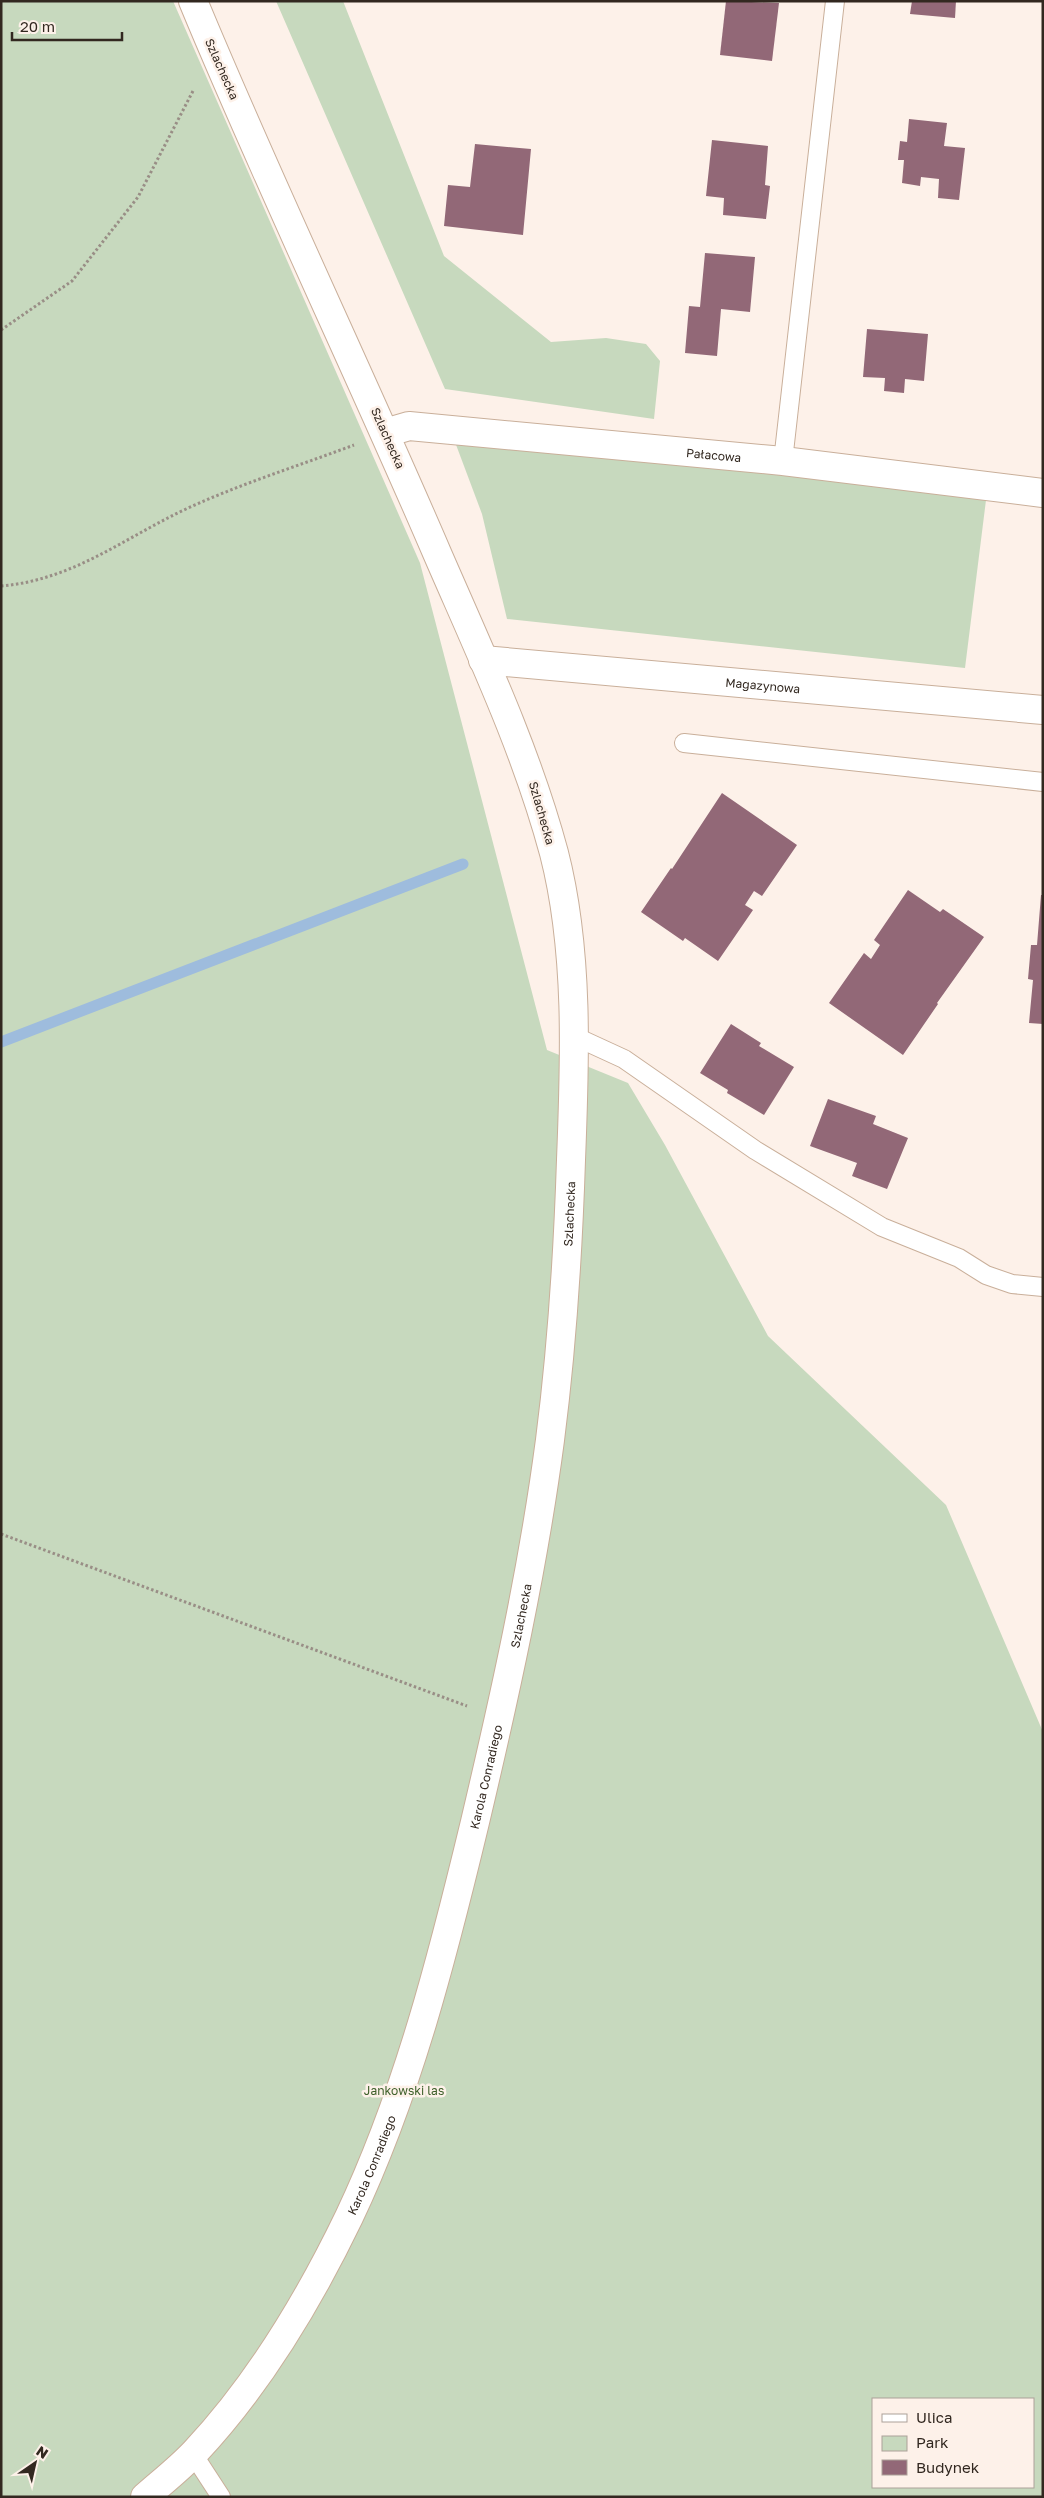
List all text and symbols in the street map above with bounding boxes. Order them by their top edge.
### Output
scale bar [12,10,122,42]
text: 20 m [20,17,55,35]
street label: Szlachecka [202,36,242,102]
street label: Szlachecka [368,405,408,471]
street label: Pałacowa [685,444,742,465]
street label: Magazynowa [725,674,801,696]
street label: Szlachecka [526,780,558,846]
street label: Szlachecka [560,1181,578,1247]
street label: Szlachecka [507,1582,534,1649]
street label: Karola Conradiego [466,1723,505,1831]
park label: Jankowski las [364,2083,444,2098]
street label: Karola Conradiego [344,2113,398,2217]
legend [872,2398,1034,2488]
text: Ulica [916,2408,952,2426]
text: Park [916,2433,949,2451]
north arrow [10,2438,60,2488]
text: N [33,2442,52,2462]
text: Budynek [916,2458,980,2476]

